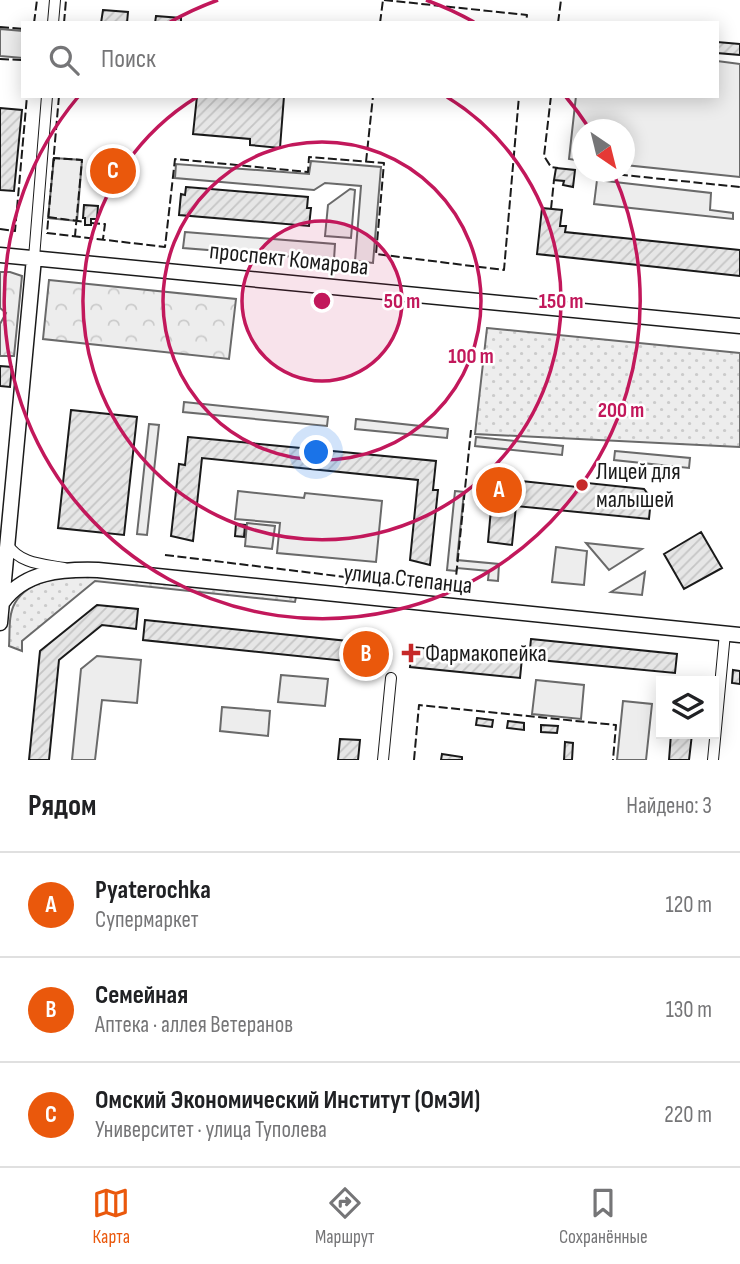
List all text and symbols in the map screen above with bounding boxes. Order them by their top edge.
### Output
search box [21,21,719,98]
icon: search [45,41,83,79]
text: Поиск [101,44,156,75]
north arrow [572,119,635,182]
pin: C [90,145,136,197]
street label: проспект Комарова [208,236,370,282]
centre of rings [310,289,334,313]
text: 50 m [384,289,420,314]
text: 150 m [539,289,583,314]
text: 100 m [448,344,494,369]
text: 200 m [598,398,644,423]
your location [299,435,333,469]
place label: Лицей для малышей [596,457,681,514]
pin: A [476,464,522,516]
marker: Лицей для малышей [574,477,590,493]
street label: улица Степанца [342,558,474,600]
pin: B [343,628,389,680]
place label: Фармакопейка [425,639,547,668]
marker: Фармакопейка [403,645,419,661]
map controls [656,676,719,739]
button: layers [656,676,719,739]
text: Рядом [28,788,96,824]
text: Найдено: 3 [626,792,712,820]
text: Pyaterochka [95,875,211,906]
text: A [46,891,56,919]
text: 120 m [666,891,712,919]
text: Супермаркет [95,906,198,934]
text: Семейная [95,980,188,1011]
text: B [46,996,56,1024]
text: 130 m [666,996,712,1024]
text: Аптека · аллея Ветеранов [95,1011,293,1039]
text: Омский Экономический Институт (ОмЭИ) [95,1085,480,1116]
text: C [45,1101,57,1129]
text: 220 m [664,1101,712,1129]
text: Университет · улица Туполева [95,1116,327,1144]
tab: Карта [92,1184,130,1249]
tab: Маршрут [315,1184,374,1249]
tab: Сохранённые [559,1184,648,1249]

